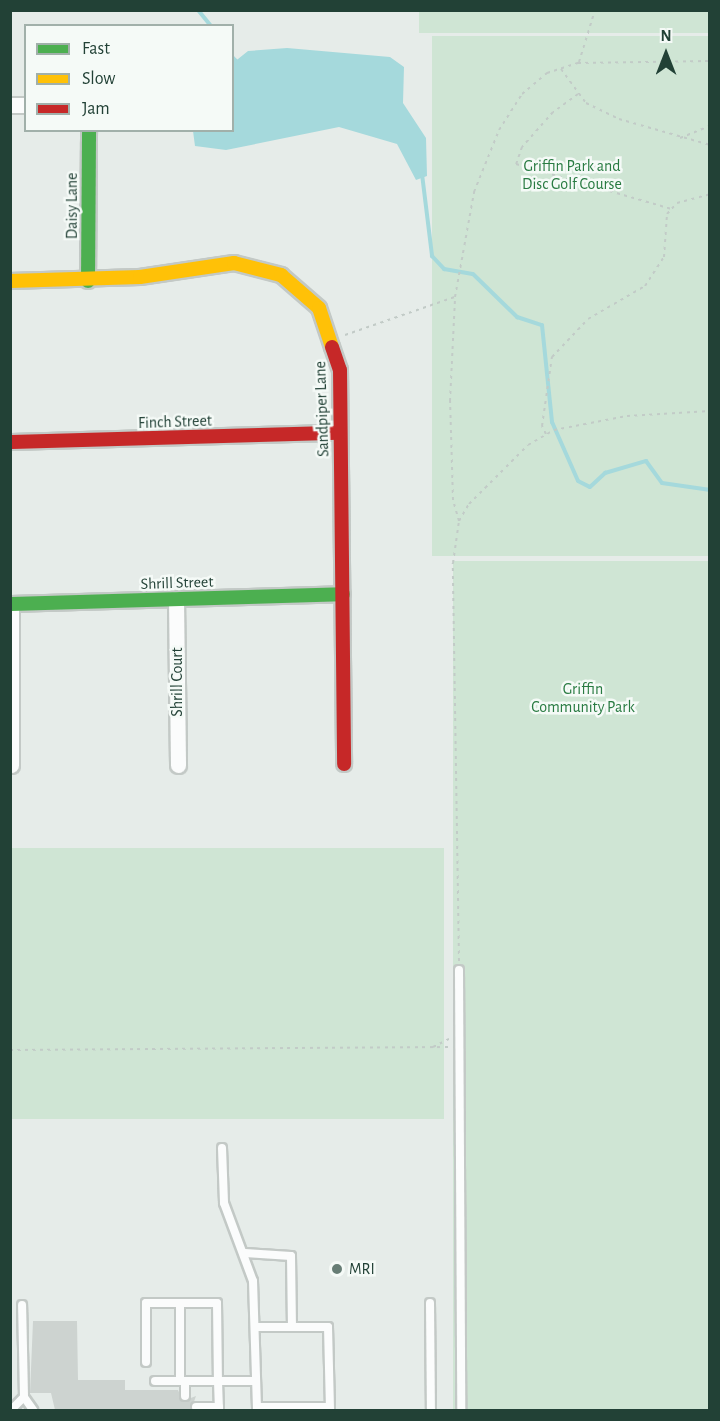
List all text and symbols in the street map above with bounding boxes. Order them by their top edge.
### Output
legend [24,24,234,132]
north arrow [636,24,696,84]
text: N [660,28,672,44]
text: Fast [82,40,110,58]
text: Slow [82,70,115,88]
text: Jam [82,100,110,118]
park label: Griffin Park and Disc Golf Course [522,156,622,194]
street label: Daisy Lane [62,173,82,239]
street label: Sandpiper Lane [311,361,333,457]
street label: Finch Street [138,411,212,433]
street label: Shrill Street [140,572,214,594]
street label: Shrill Court [167,647,187,717]
park label: Griffin Community Park [531,679,635,717]
place label: MRI [349,1259,375,1279]
marker: MRI [330,1262,344,1276]

